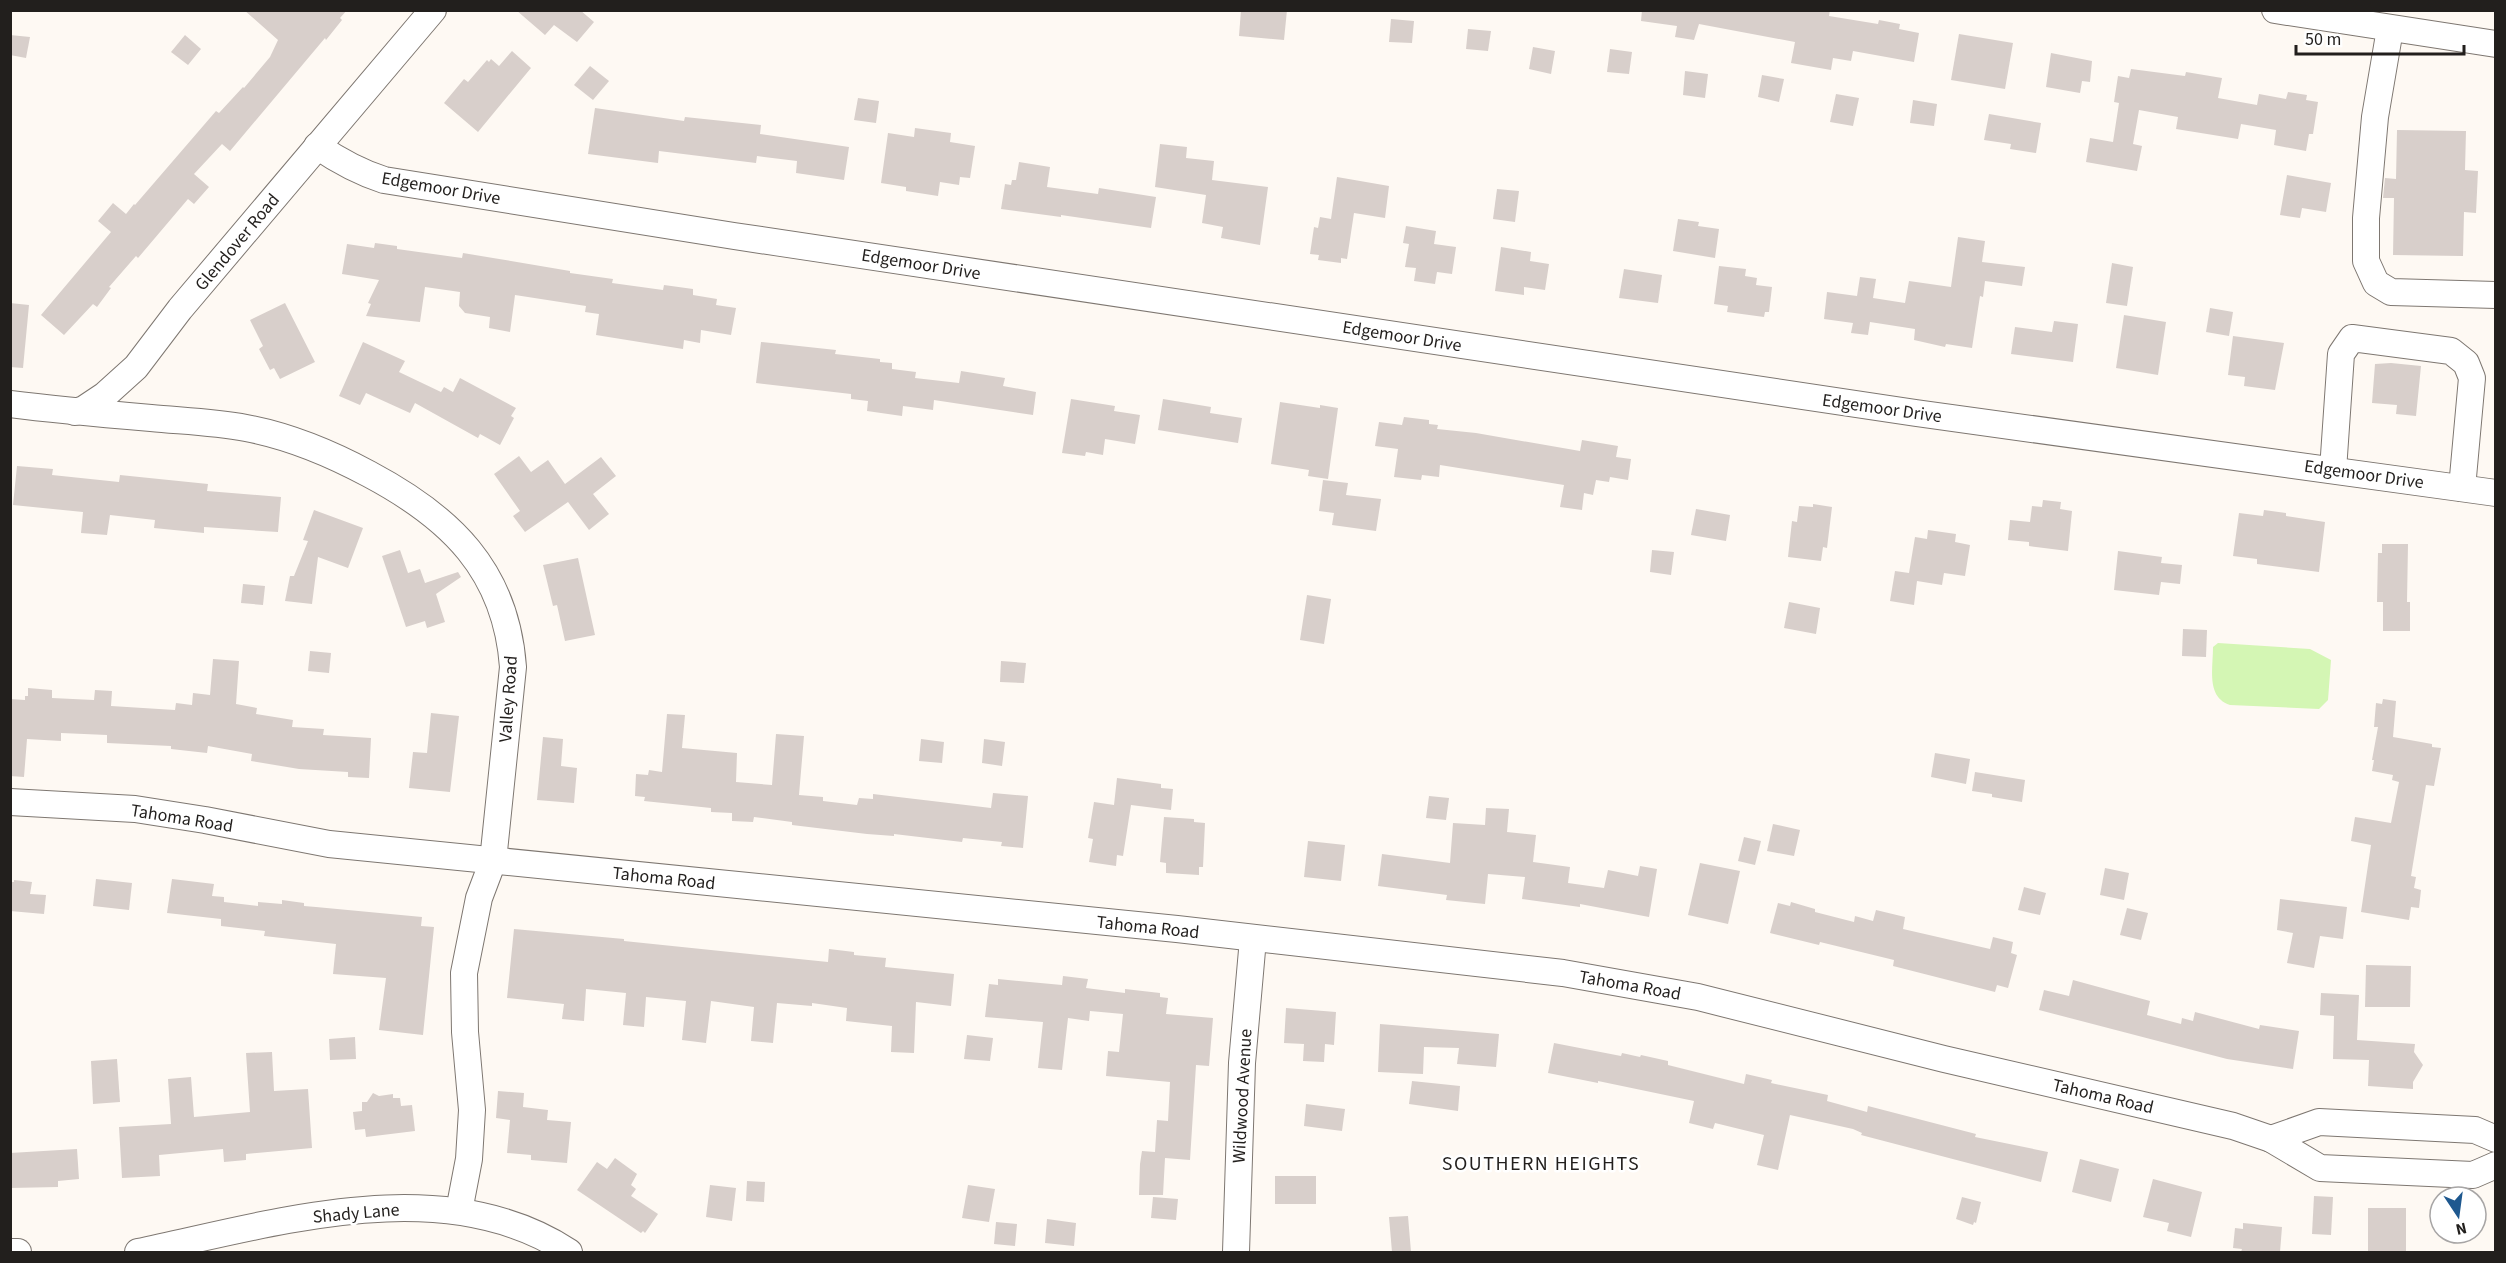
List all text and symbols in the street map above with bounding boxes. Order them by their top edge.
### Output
scale bar [2296,18,2464,56]
text: 50 m [2305,27,2341,52]
street label: Edgemoor Drive [379,166,502,211]
street label: Glendover Road [189,188,285,296]
street label: Edgemoor Drive [860,243,982,286]
street label: Edgemoor Drive [1341,315,1463,358]
street label: Edgemoor Drive [1821,388,1943,429]
street label: Edgemoor Drive [2303,454,2425,495]
street label: Valley Road [493,655,524,743]
street label: Tahoma Road [129,798,235,839]
street label: Tahoma Road [611,861,717,896]
street label: Tahoma Road [1095,910,1201,945]
street label: Tahoma Road [1577,964,1683,1007]
street label: Wildwood Avenue [1226,1028,1259,1164]
street label: Tahoma Road [2050,1073,2156,1120]
district label: SOUTHERN HEIGHTS [1442,1150,1640,1178]
north arrow [2428,1185,2488,1245]
street label: Shady Lane [312,1197,401,1230]
text: N [2453,1217,2469,1241]

